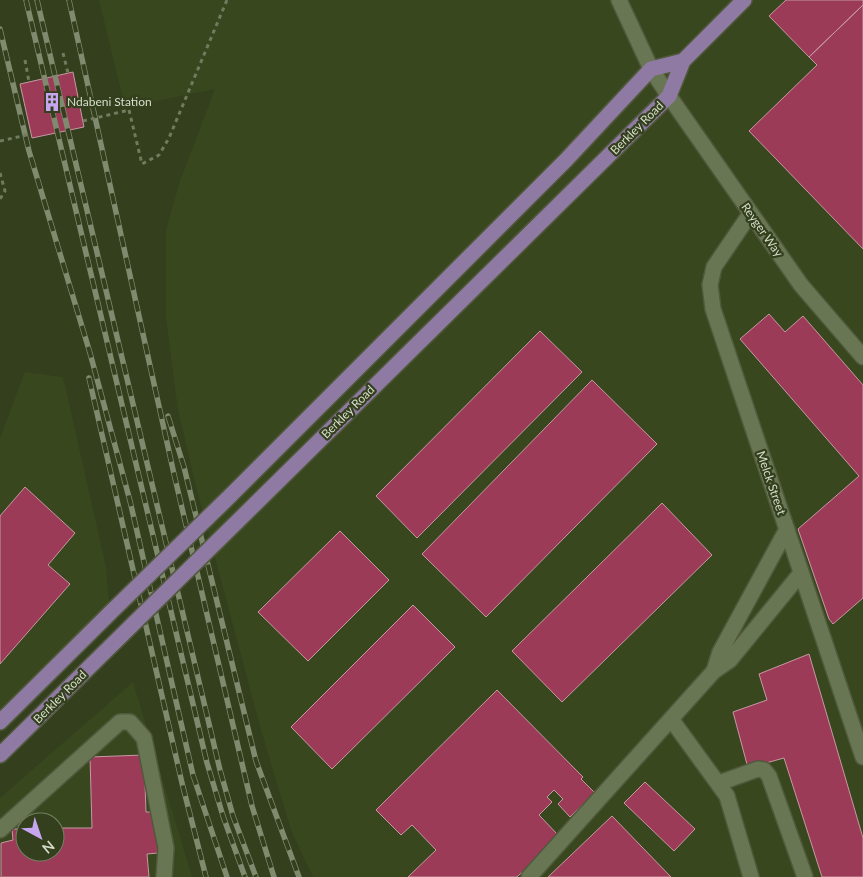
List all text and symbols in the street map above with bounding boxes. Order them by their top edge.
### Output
building icon: Ndabeni Station [41,91,63,113]
place label: Ndabeni Station [67,94,152,109]
street label: Berkley Road [607,98,666,157]
street label: Reyger Way [738,200,787,260]
street label: Berkley Road [318,382,377,441]
street label: Melck Street [754,449,790,517]
street label: Berkley Road [30,667,89,726]
north arrow [15,812,65,862]
text: N [39,837,58,857]

